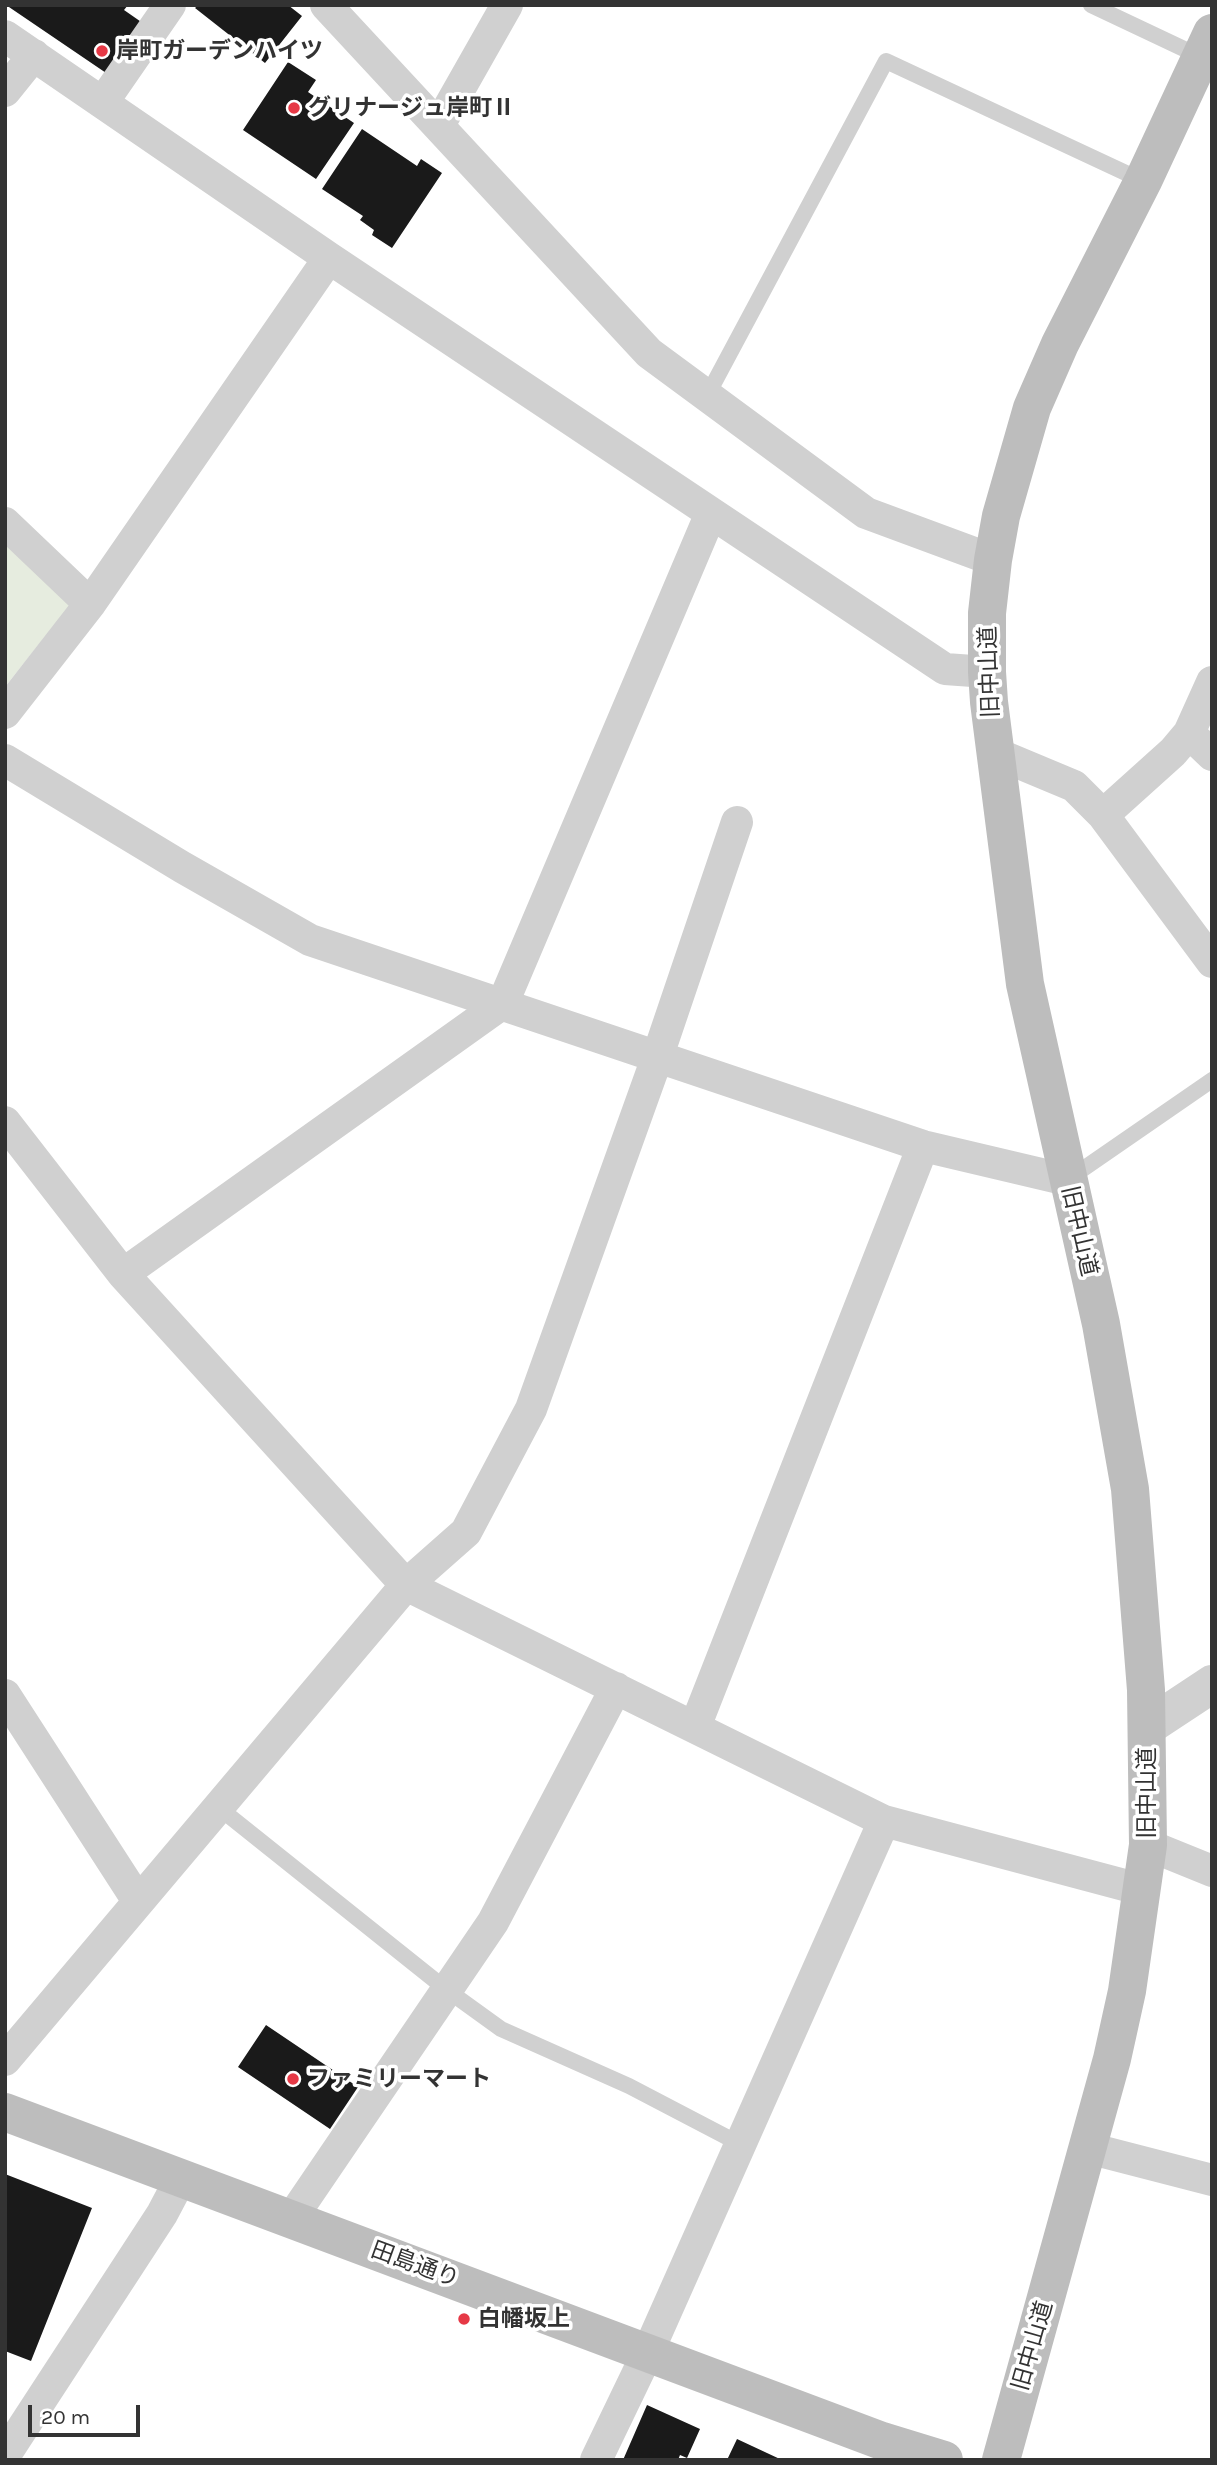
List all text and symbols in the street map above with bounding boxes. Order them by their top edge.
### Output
place label: 岸町ガーデンハイツ [116,37,323,65]
marker: 岸町ガーデンハイツ [94,43,110,59]
place label: グリナージュ岸町Ⅱ [308,94,515,122]
marker: グリナージュ岸町Ⅱ [286,100,302,116]
street label: 旧中山道 [975,626,1005,718]
street label: 旧中山道 [1055,1183,1103,1279]
street label: 旧中山道 [1133,1747,1161,1839]
place label: ファミリーマート [307,2065,491,2093]
marker: ファミリーマート [285,2071,301,2087]
street label: 田島通り [367,2236,463,2294]
street label: 旧中山道 [1007,2298,1059,2394]
place label: 白幡坂上 [478,2305,570,2333]
marker: 白幡坂上 [456,2311,472,2327]
scale bar [32,2392,144,2436]
text: 20 m [41,2405,90,2429]

